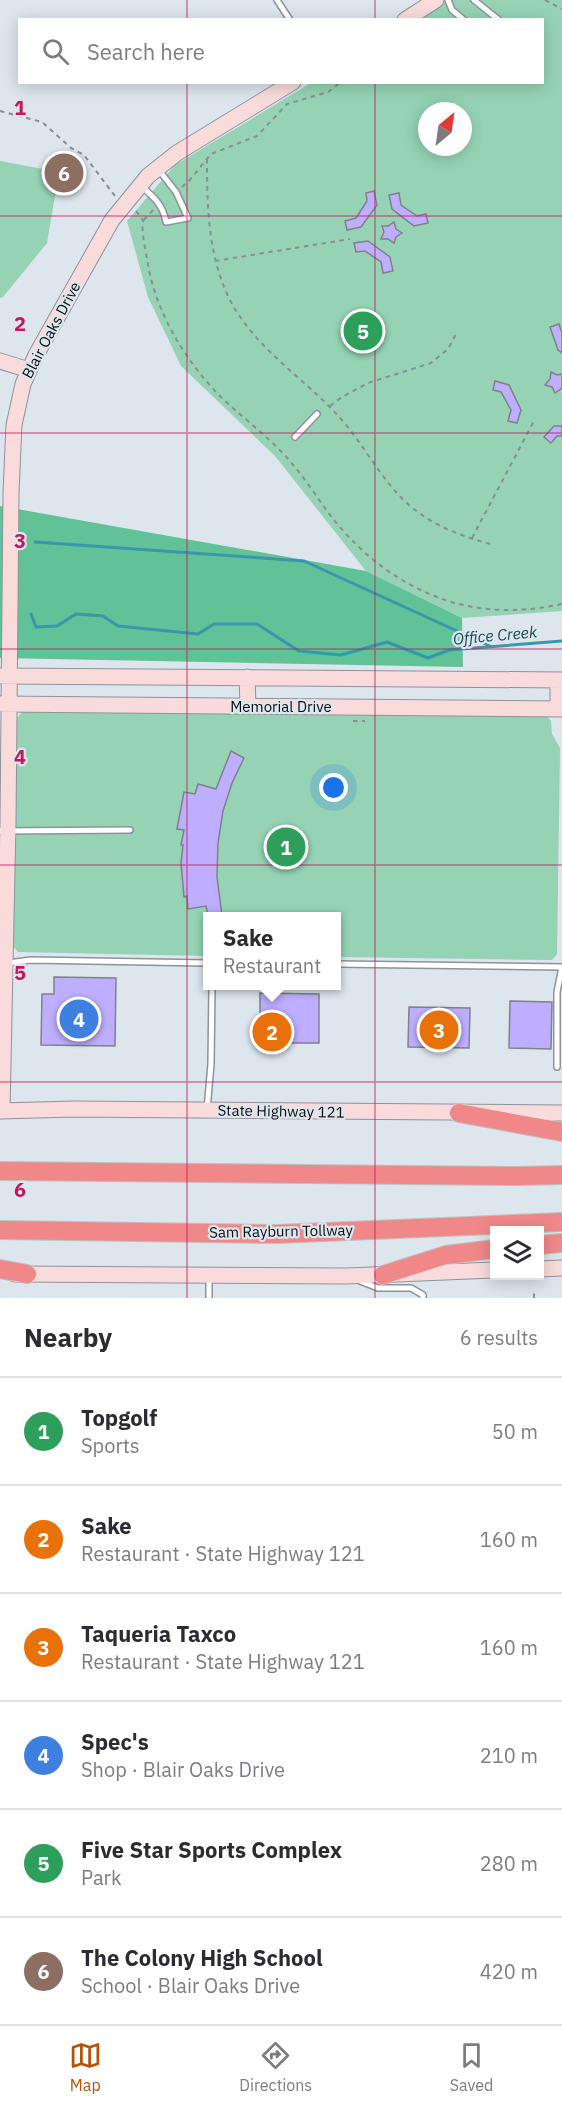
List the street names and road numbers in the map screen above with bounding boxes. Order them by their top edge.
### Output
street label: Blair Oaks Drive [18,278,84,382]
street label: Memorial Drive [230,697,332,716]
street label: State Highway 121 [217,1100,345,1122]
street label: Sam Rayburn Tollway [209,1220,354,1242]

